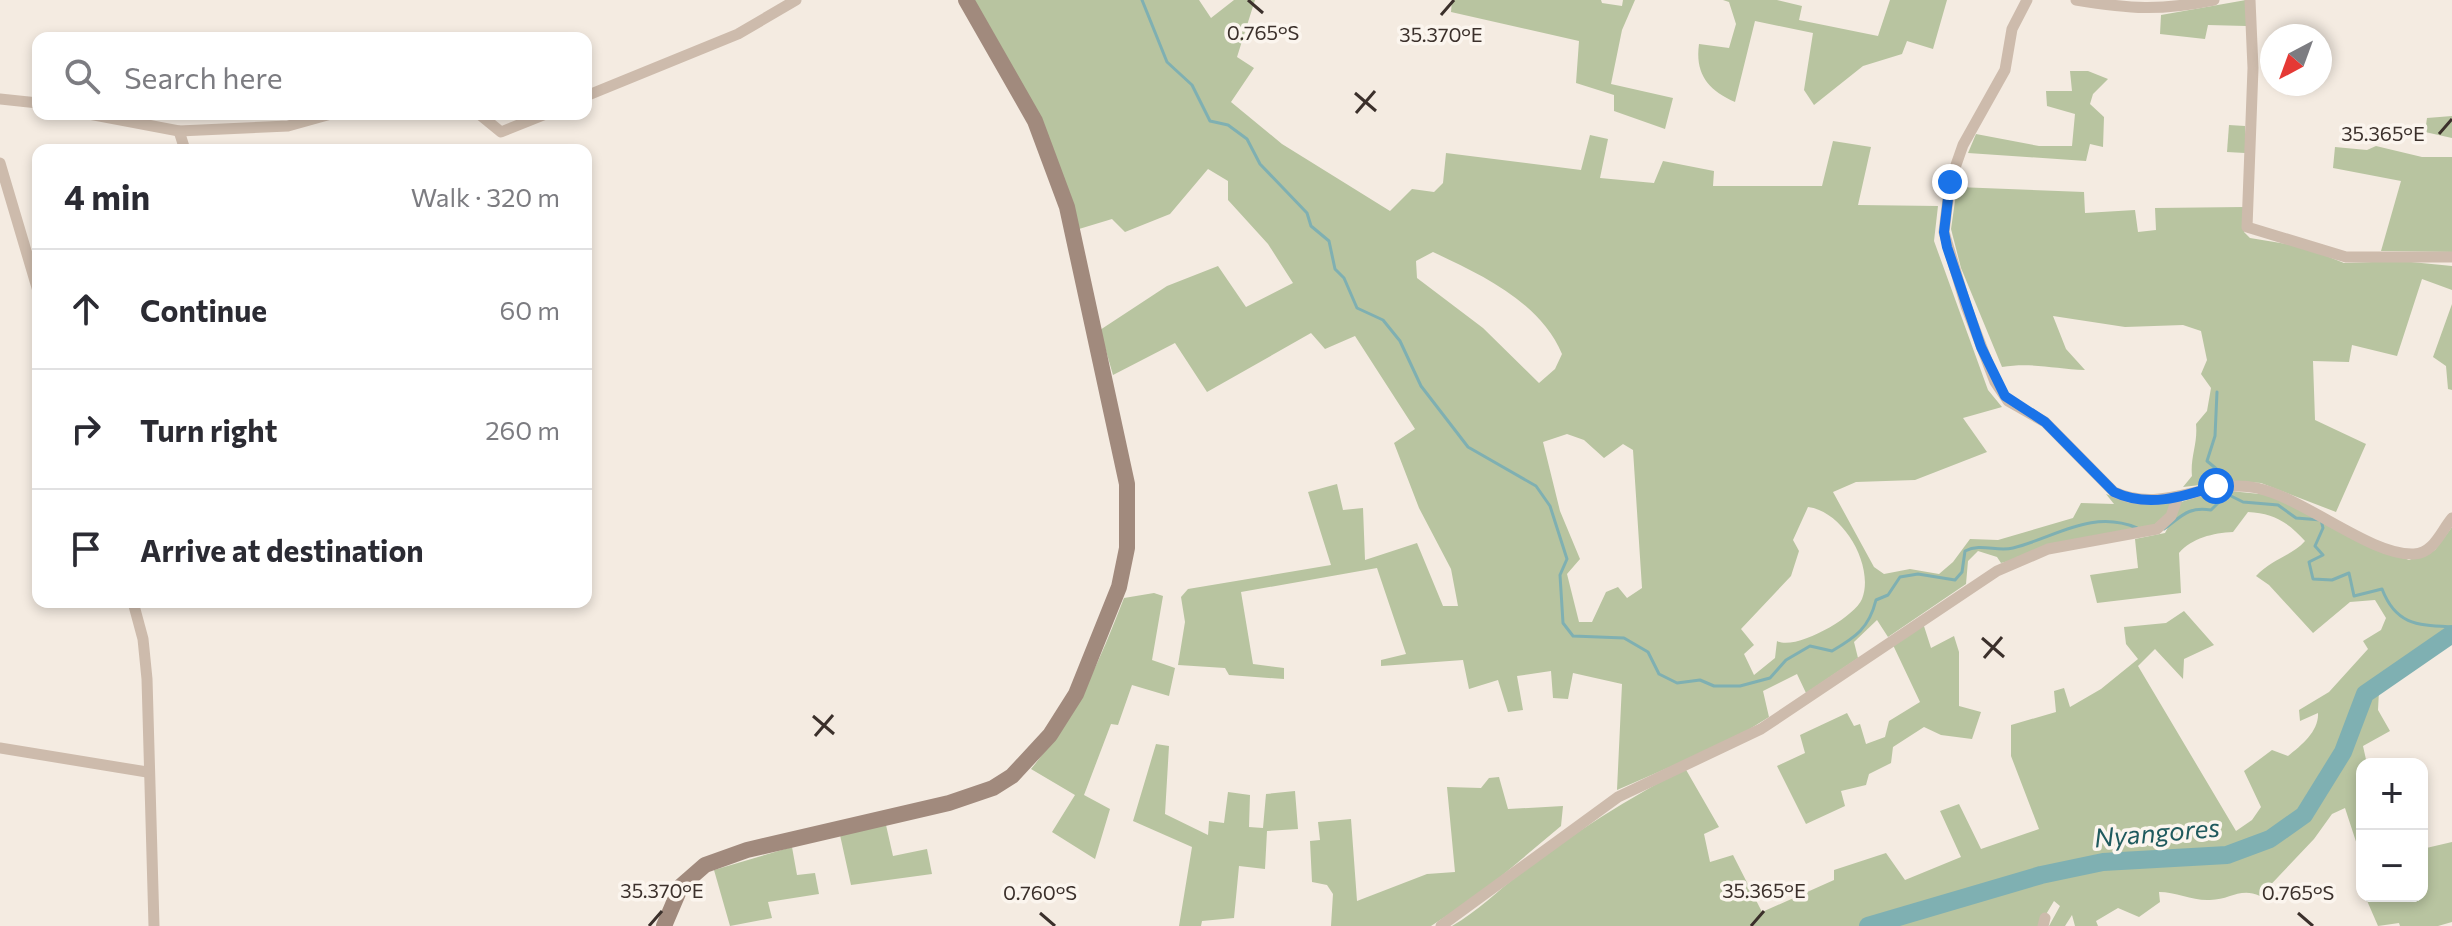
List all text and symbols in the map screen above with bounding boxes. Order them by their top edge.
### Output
text: 0.765°S [1227,20,1299,44]
text: 35.370°E [1399,22,1483,46]
north arrow [2260,24,2332,96]
search box [32,32,592,120]
icon: search [60,54,104,98]
text: Search here [124,58,283,95]
text: 35.365°E [2341,121,2425,145]
route end [1932,164,1968,200]
text: 4 min [64,175,150,217]
text: Walk · 320 m [411,181,560,212]
icon: ahead [64,287,108,331]
text: Continue [140,291,267,328]
text: 60 m [500,294,560,325]
icon: right [64,407,108,451]
text: Turn right [140,411,277,448]
text: 260 m [485,414,560,445]
route start [2198,468,2234,504]
icon: arrive [64,527,108,571]
text: Arrive at destination [140,531,424,568]
map controls [2356,758,2428,902]
button: + [2356,758,2428,830]
water label: Nyangores [2093,811,2221,852]
button: − [2356,830,2428,902]
text: 35.370°E [620,878,704,902]
text: 35.365°E [1722,878,1806,902]
text: 0.760°S [1003,880,1077,904]
text: 0.765°S [2262,880,2334,904]

